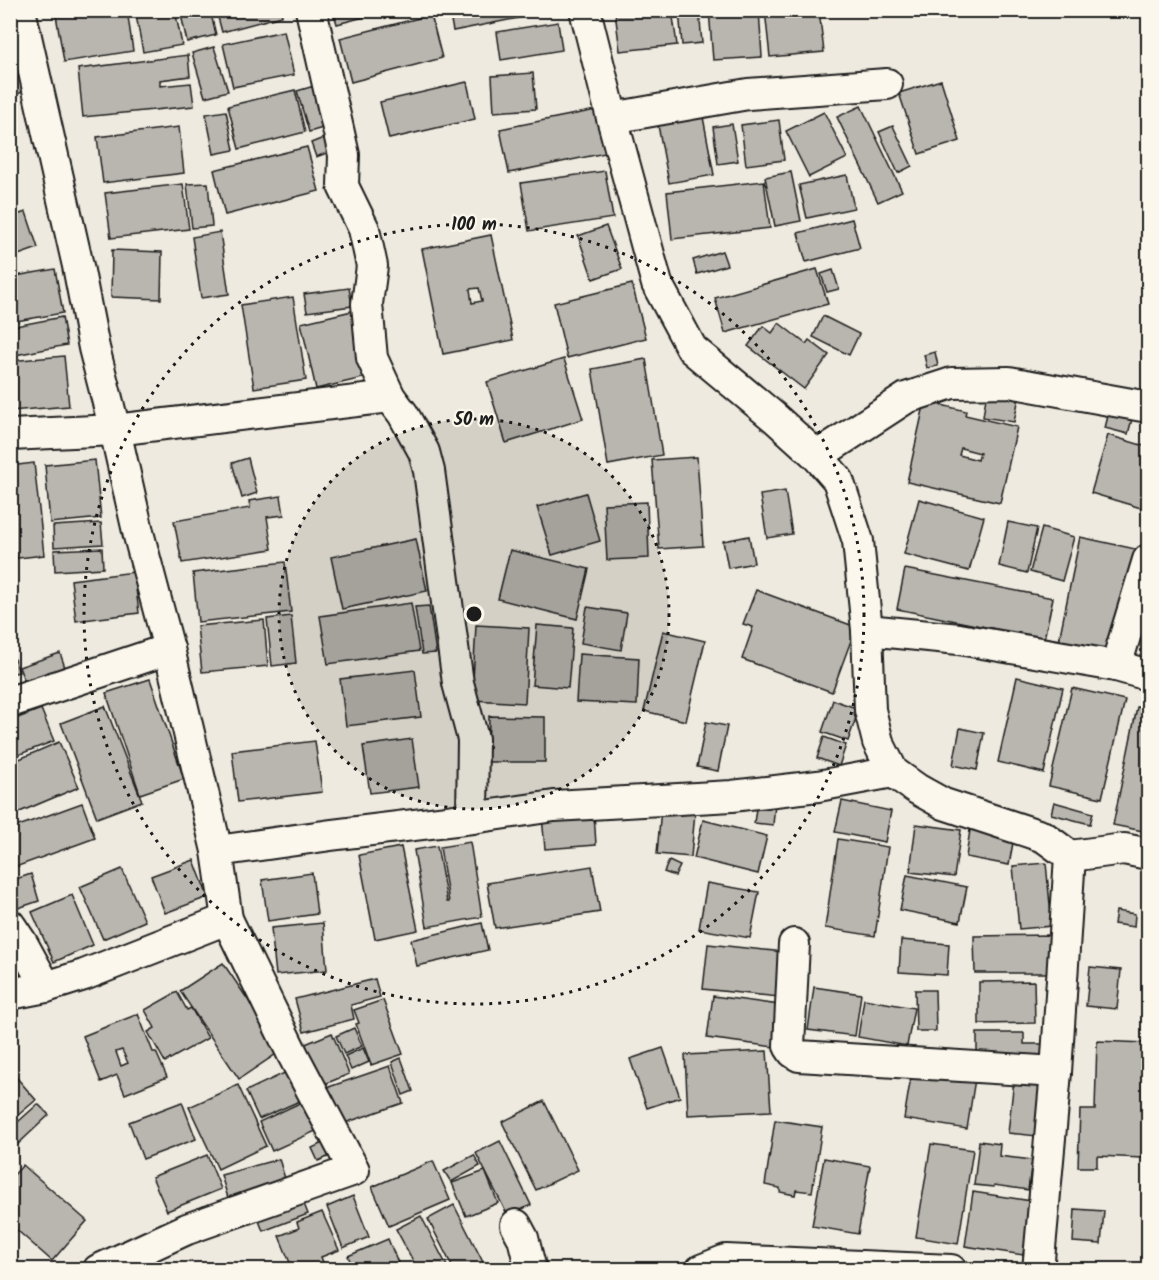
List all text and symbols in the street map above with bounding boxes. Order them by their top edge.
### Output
text: 100 m [451,211,497,240]
text: 50 m [453,406,494,435]
centre of rings [464,604,484,624]

